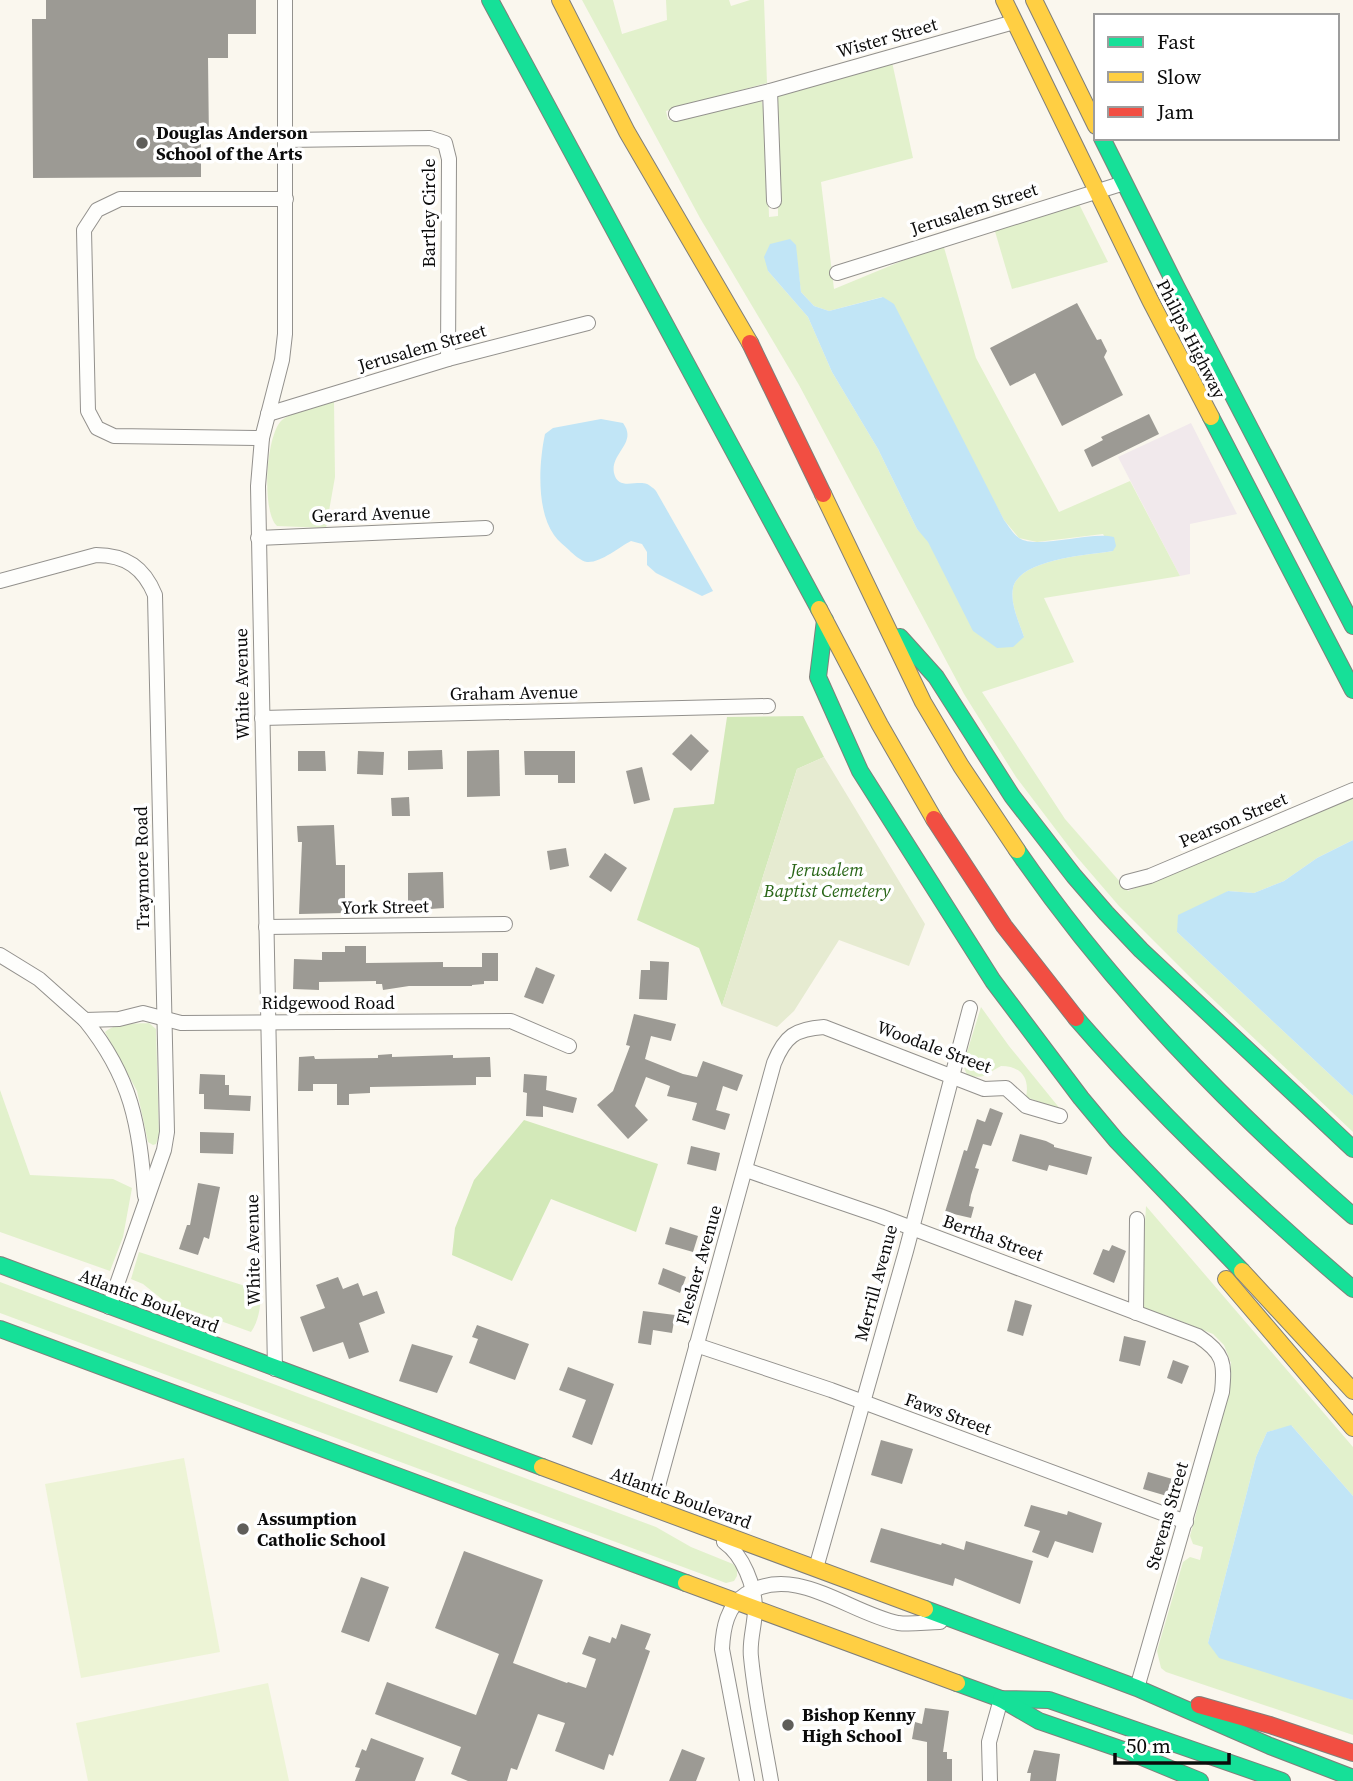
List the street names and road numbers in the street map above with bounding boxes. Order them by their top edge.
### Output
street label: Wister Street [834,11,940,64]
street label: Bartley Circle [416,158,441,268]
street label: Jerusalem Street [906,176,1041,241]
street label: Philips Highway [1151,275,1233,403]
street label: Jerusalem Street [354,317,489,378]
street label: Gerard Avenue [311,499,431,528]
street label: White Avenue [228,628,255,740]
street label: Graham Avenue [450,679,578,706]
street label: Pearson Street [1175,785,1291,854]
street label: Traymore Road [128,806,155,930]
street label: York Street [341,893,429,920]
street label: Ridgewood Road [261,990,395,1015]
street label: Woodale Street [873,1014,995,1079]
street label: White Avenue [239,1194,266,1306]
street label: Flesher Avenue [669,1202,728,1328]
street label: Bertha Street [940,1208,1047,1267]
street label: Merrill Avenue [848,1222,903,1344]
street label: Atlantic Boulevard [76,1262,223,1339]
street label: Faws Street [901,1386,995,1441]
street label: Stevens Street [1139,1459,1194,1573]
street label: Atlantic Boulevard [607,1460,755,1535]

